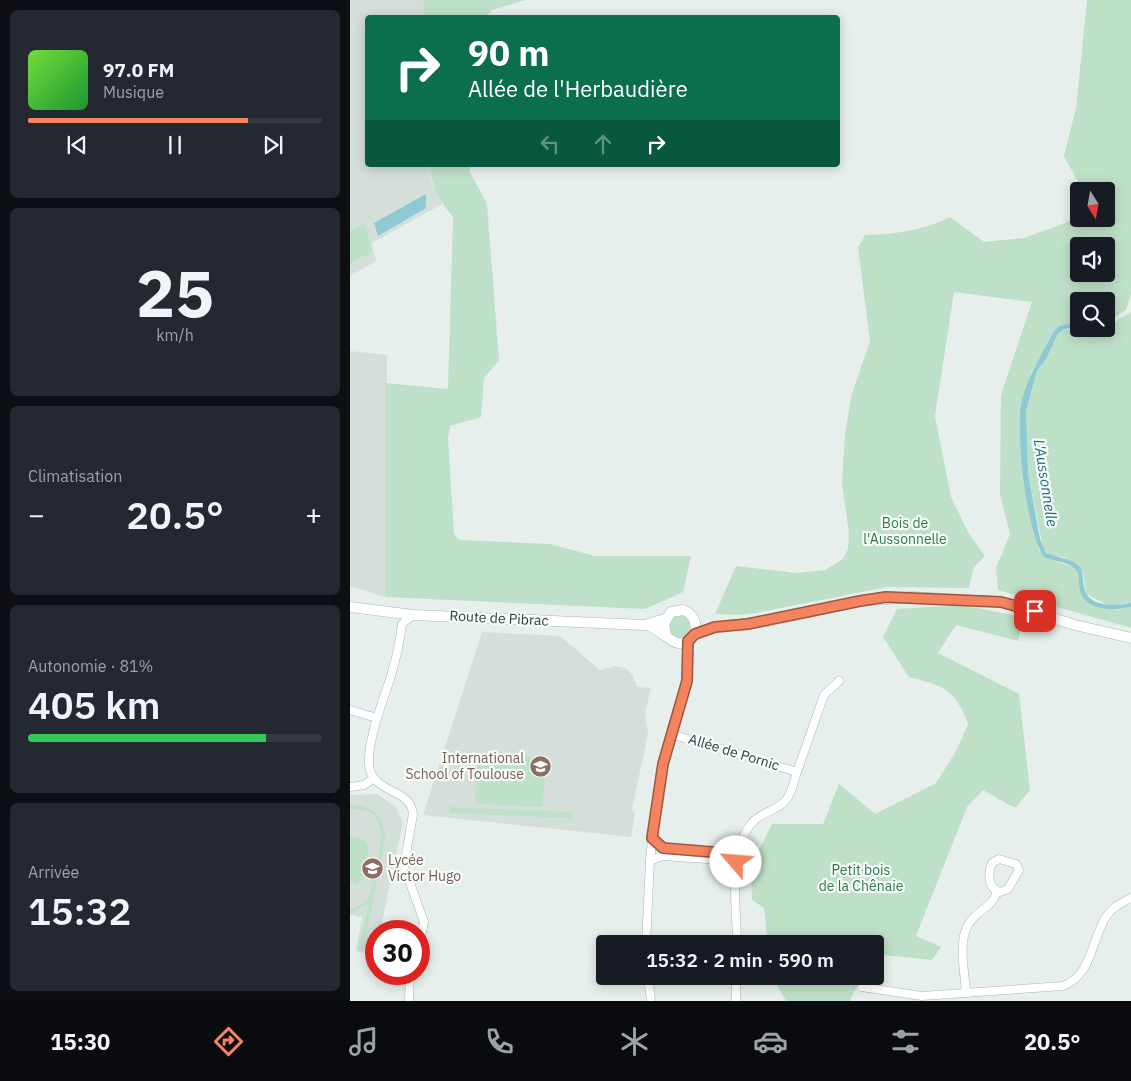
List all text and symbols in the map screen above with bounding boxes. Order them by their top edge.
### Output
text: 90 m [468,30,550,76]
icon: right [385,35,450,100]
text: 97.0 FM [103,58,174,82]
text: Allée de l'Herbaudière [468,74,688,103]
text: Musique [103,82,164,102]
icon: left [536,130,564,158]
icon: ahead [589,130,617,158]
icon: right [642,130,670,158]
icon: previous [63,131,91,159]
icon: pause [161,131,189,159]
icon: next [259,131,287,159]
north arrow [1070,182,1115,228]
map controls [1070,182,1115,337]
button: sound [1070,237,1115,282]
text: 25 [136,250,214,335]
button: search [1070,292,1115,337]
text: km/h [156,325,194,345]
water label: L'Aussonnelle [1030,438,1062,528]
text: Climatisation [28,466,122,486]
text: 20.5° [126,490,224,539]
text: − [28,496,45,533]
text: + [305,496,322,533]
park label: Bois de l'Aussonnelle [863,514,947,548]
pin [1014,590,1056,632]
icon: arrive [1021,597,1049,625]
street label: Route de Pibrac [449,606,549,630]
text: Autonomie · 81% [28,656,153,676]
text: 405 km [28,680,160,729]
street label: Allée de Pornic [686,730,782,774]
place label: International School of Toulouse [405,749,524,783]
school or university icon: International School of Toulouse [528,754,552,778]
position arrow [709,835,761,887]
place label: Lycée Victor Hugo [388,851,461,885]
school or university icon: Lycée Victor Hugo [360,856,384,880]
park label: Petit bois de la Chênaie [819,861,904,895]
text: Arrivée [28,862,79,882]
text: 15:32 [28,886,131,935]
speed limit sign: 30 [365,920,430,985]
text: 15:32 · 2 min · 590 m [646,948,834,972]
icon: directions [211,1024,246,1059]
icon: music [346,1024,381,1059]
icon: phone [482,1024,517,1059]
icon: climate [617,1024,652,1059]
icon: car [753,1024,788,1059]
icon: filters [888,1024,923,1059]
text: 15:30 [50,1027,110,1056]
text: 20.5° [1024,1027,1081,1056]

